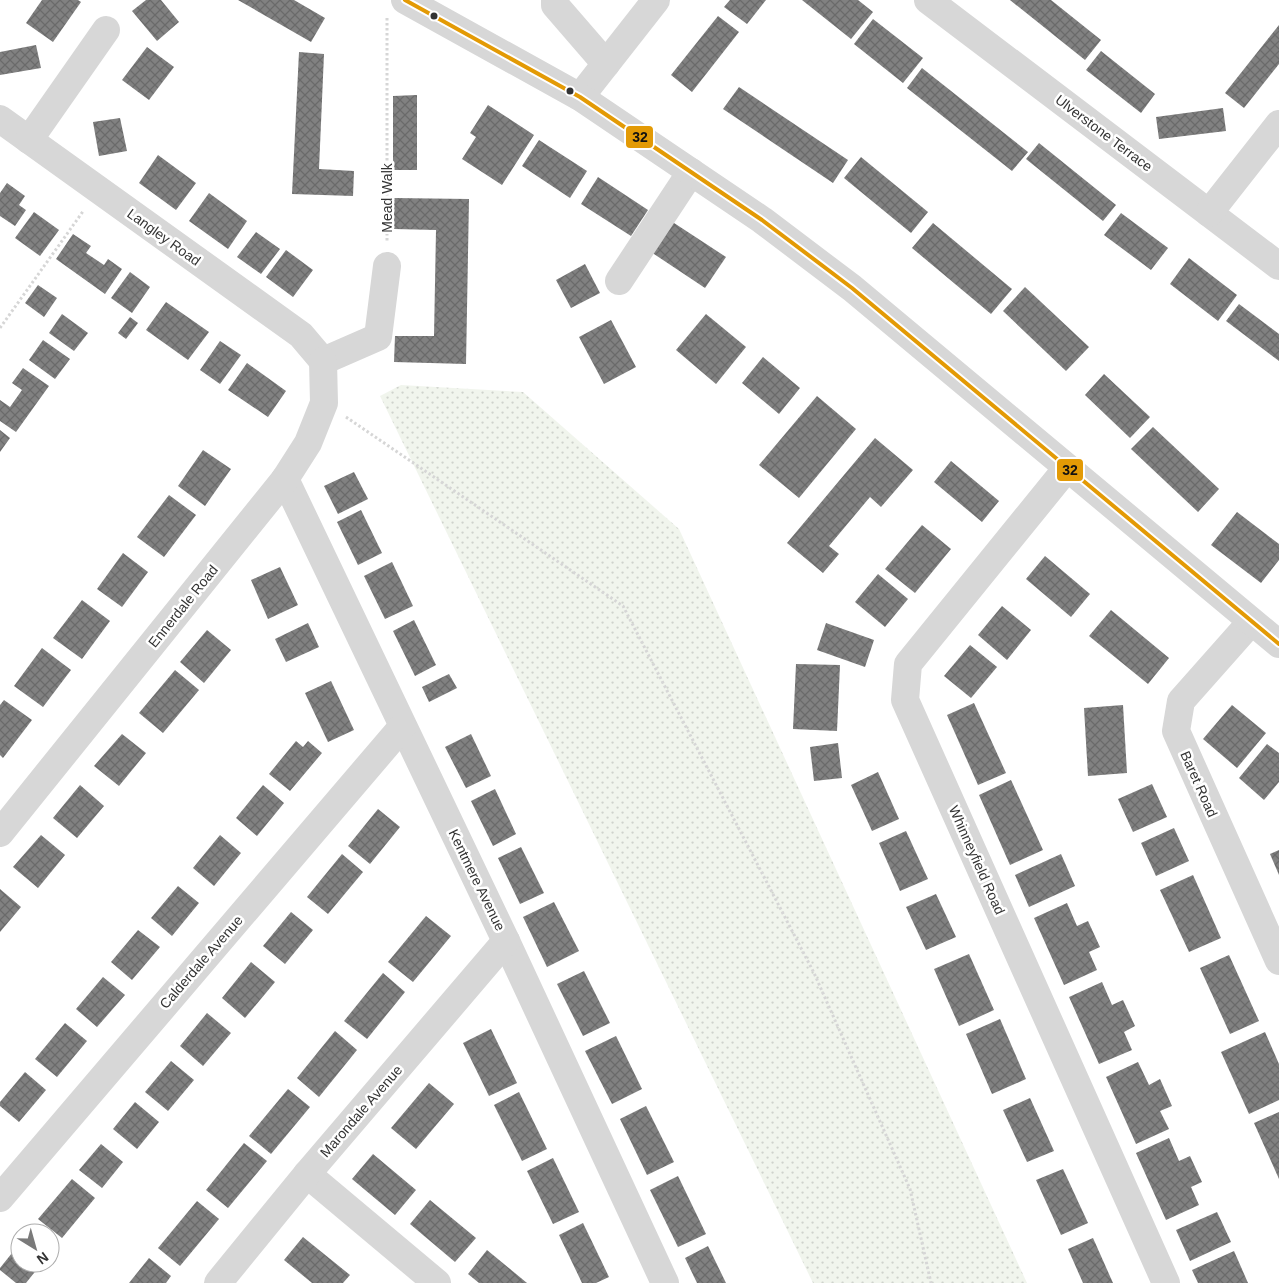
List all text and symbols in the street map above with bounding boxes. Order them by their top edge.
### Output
unlabelled marker [429,11,439,21]
unlabelled marker [565,86,575,96]
street label: Ulverstone Terrace [1052,91,1156,175]
line badge: 32 [625,125,654,149]
text: 32 [632,129,648,145]
street label: Mead Walk [379,162,395,233]
street label: Langley Road [124,205,204,269]
line badge: 32 [1056,458,1084,482]
text: 32 [1062,462,1078,478]
street label: Ennerdale Road [145,562,221,650]
street label: Baret Road [1177,748,1221,820]
street label: Whinneyfield Road [946,803,1008,917]
street label: Kentmere Avenue [445,827,509,934]
street label: Calderdale Avenue [156,912,246,1012]
street label: Marondale Avenue [317,1062,405,1160]
north arrow [10,1223,60,1273]
text: N [34,1249,52,1268]

